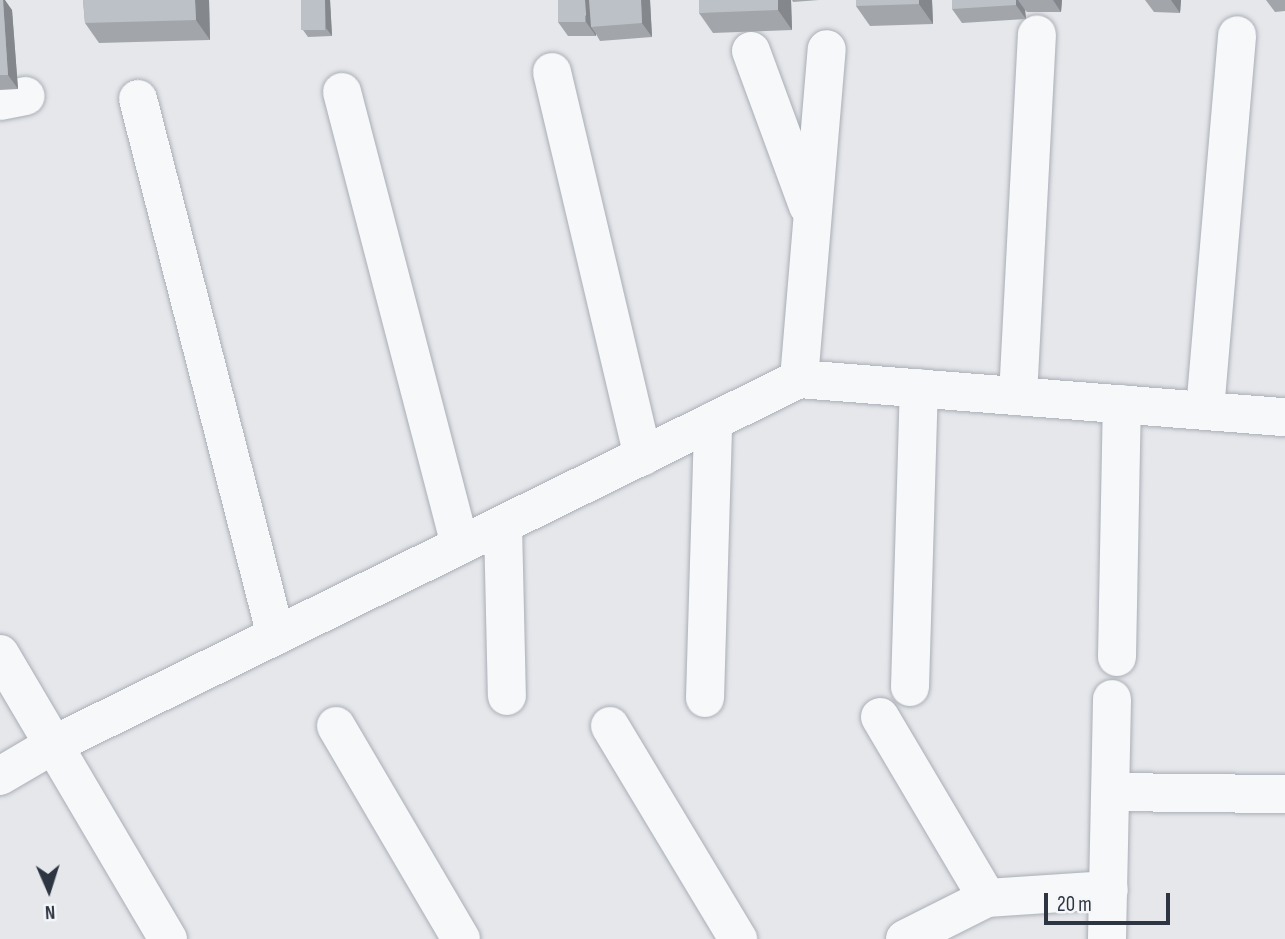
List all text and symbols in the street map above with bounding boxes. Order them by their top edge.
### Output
north arrow [14,855,84,925]
scale bar [1047,880,1173,924]
text: 20 m [1057,892,1092,917]
text: N [44,900,56,923]

